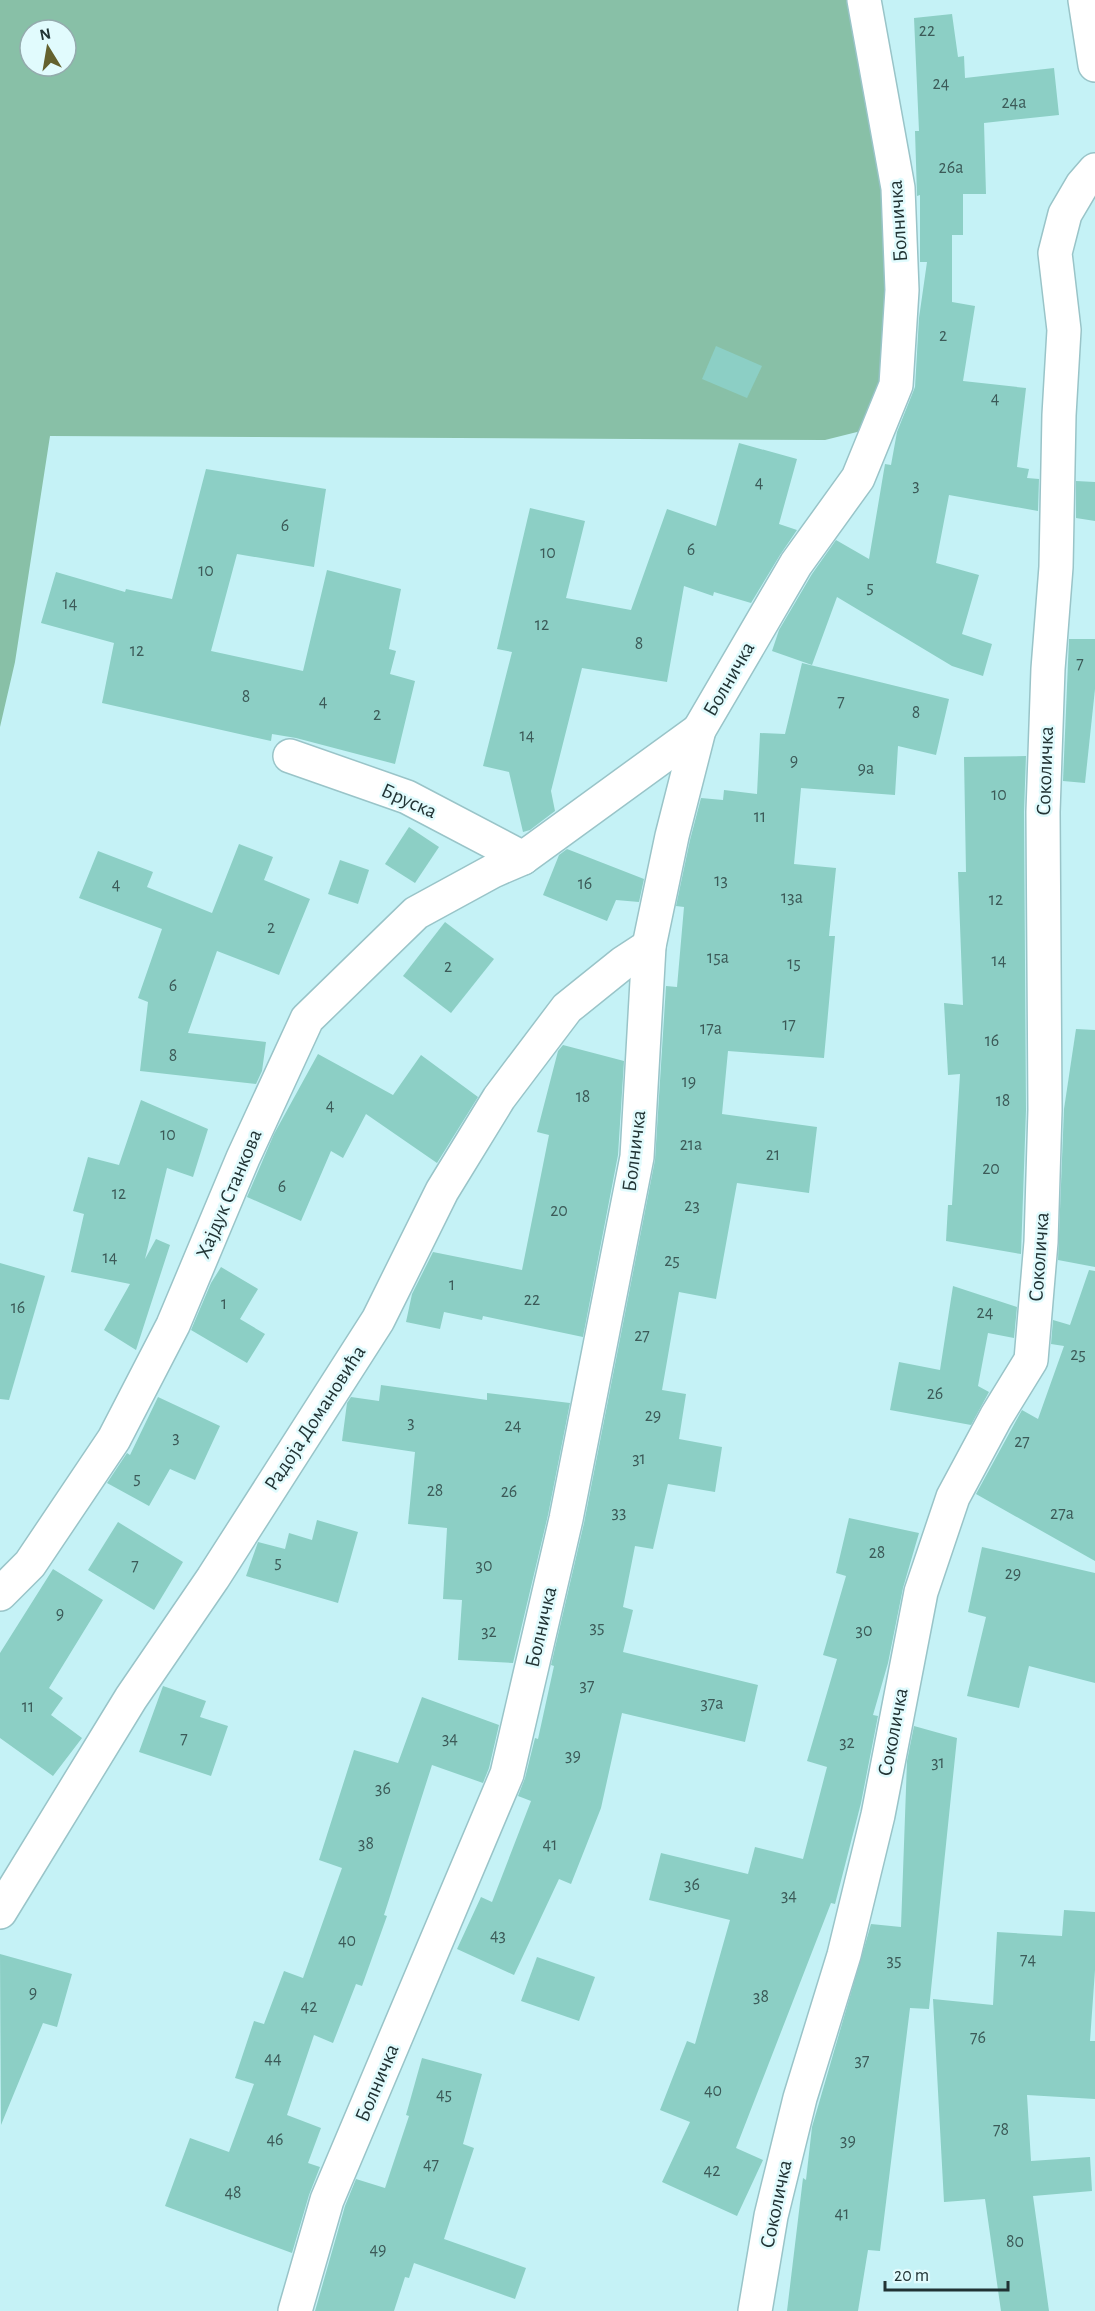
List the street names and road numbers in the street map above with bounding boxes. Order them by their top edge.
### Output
street label: Болничка [885,179,911,263]
street label: Болничка [699,638,759,720]
street label: Соколичка [1033,725,1057,816]
street label: Бруска [378,780,440,823]
street label: Болничка [619,1109,649,1193]
street label: Хајдук Станкова [192,1126,266,1262]
street label: Соколичка [1025,1211,1053,1302]
street label: Радоја Домановића [260,1341,370,1494]
street label: Болничка [522,1584,561,1669]
street label: Соколичка [874,1686,912,1778]
street label: Болничка [351,2041,403,2125]
street label: Соколичка [756,2158,796,2250]

